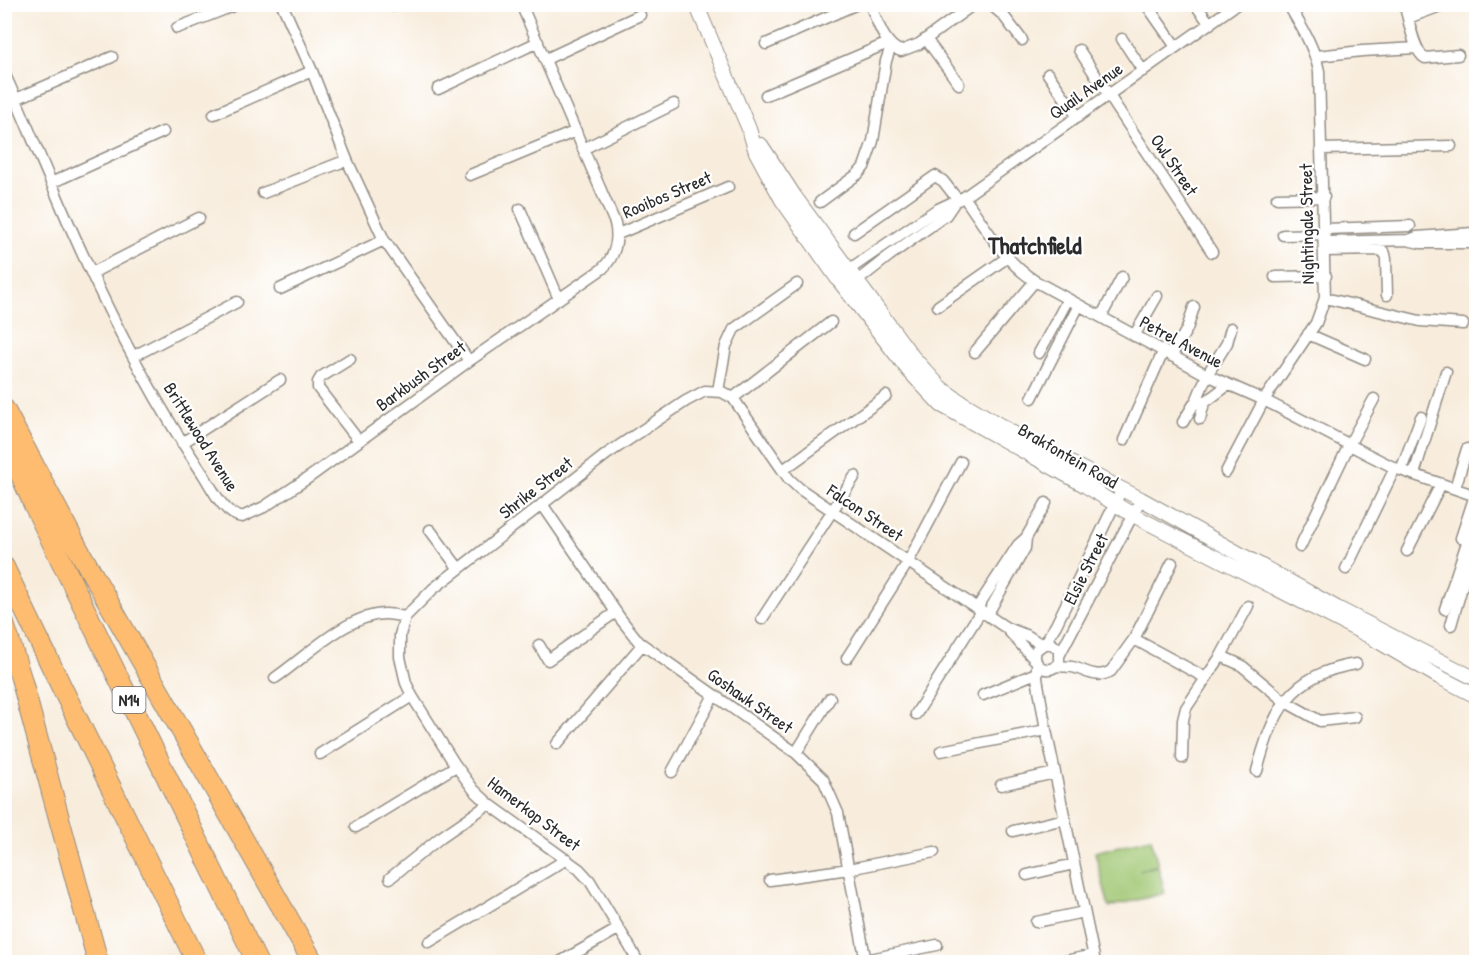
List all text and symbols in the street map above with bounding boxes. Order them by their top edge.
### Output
street label: Quail Avenue [1044,56,1128,125]
street label: Owl Street [1145,129,1205,201]
street label: Nightingale Street [1293,163,1320,285]
street label: Rooibos Street [618,164,716,224]
district label: Thatchfield [987,229,1082,261]
street label: Petrel Avenue [1135,309,1227,374]
street label: Barkbush Street [371,334,471,417]
street label: Brittlewood Avenue [158,377,245,496]
street label: Brakfontein Road [1014,417,1123,494]
street label: Shrike Street [494,450,578,524]
street label: Falcon Street [821,477,909,548]
street label: Elsie Street [1057,528,1115,609]
street label: Goshawk Street [702,662,799,740]
road number: N14 [112,687,146,713]
street label: Hamerkop Street [483,770,587,857]

